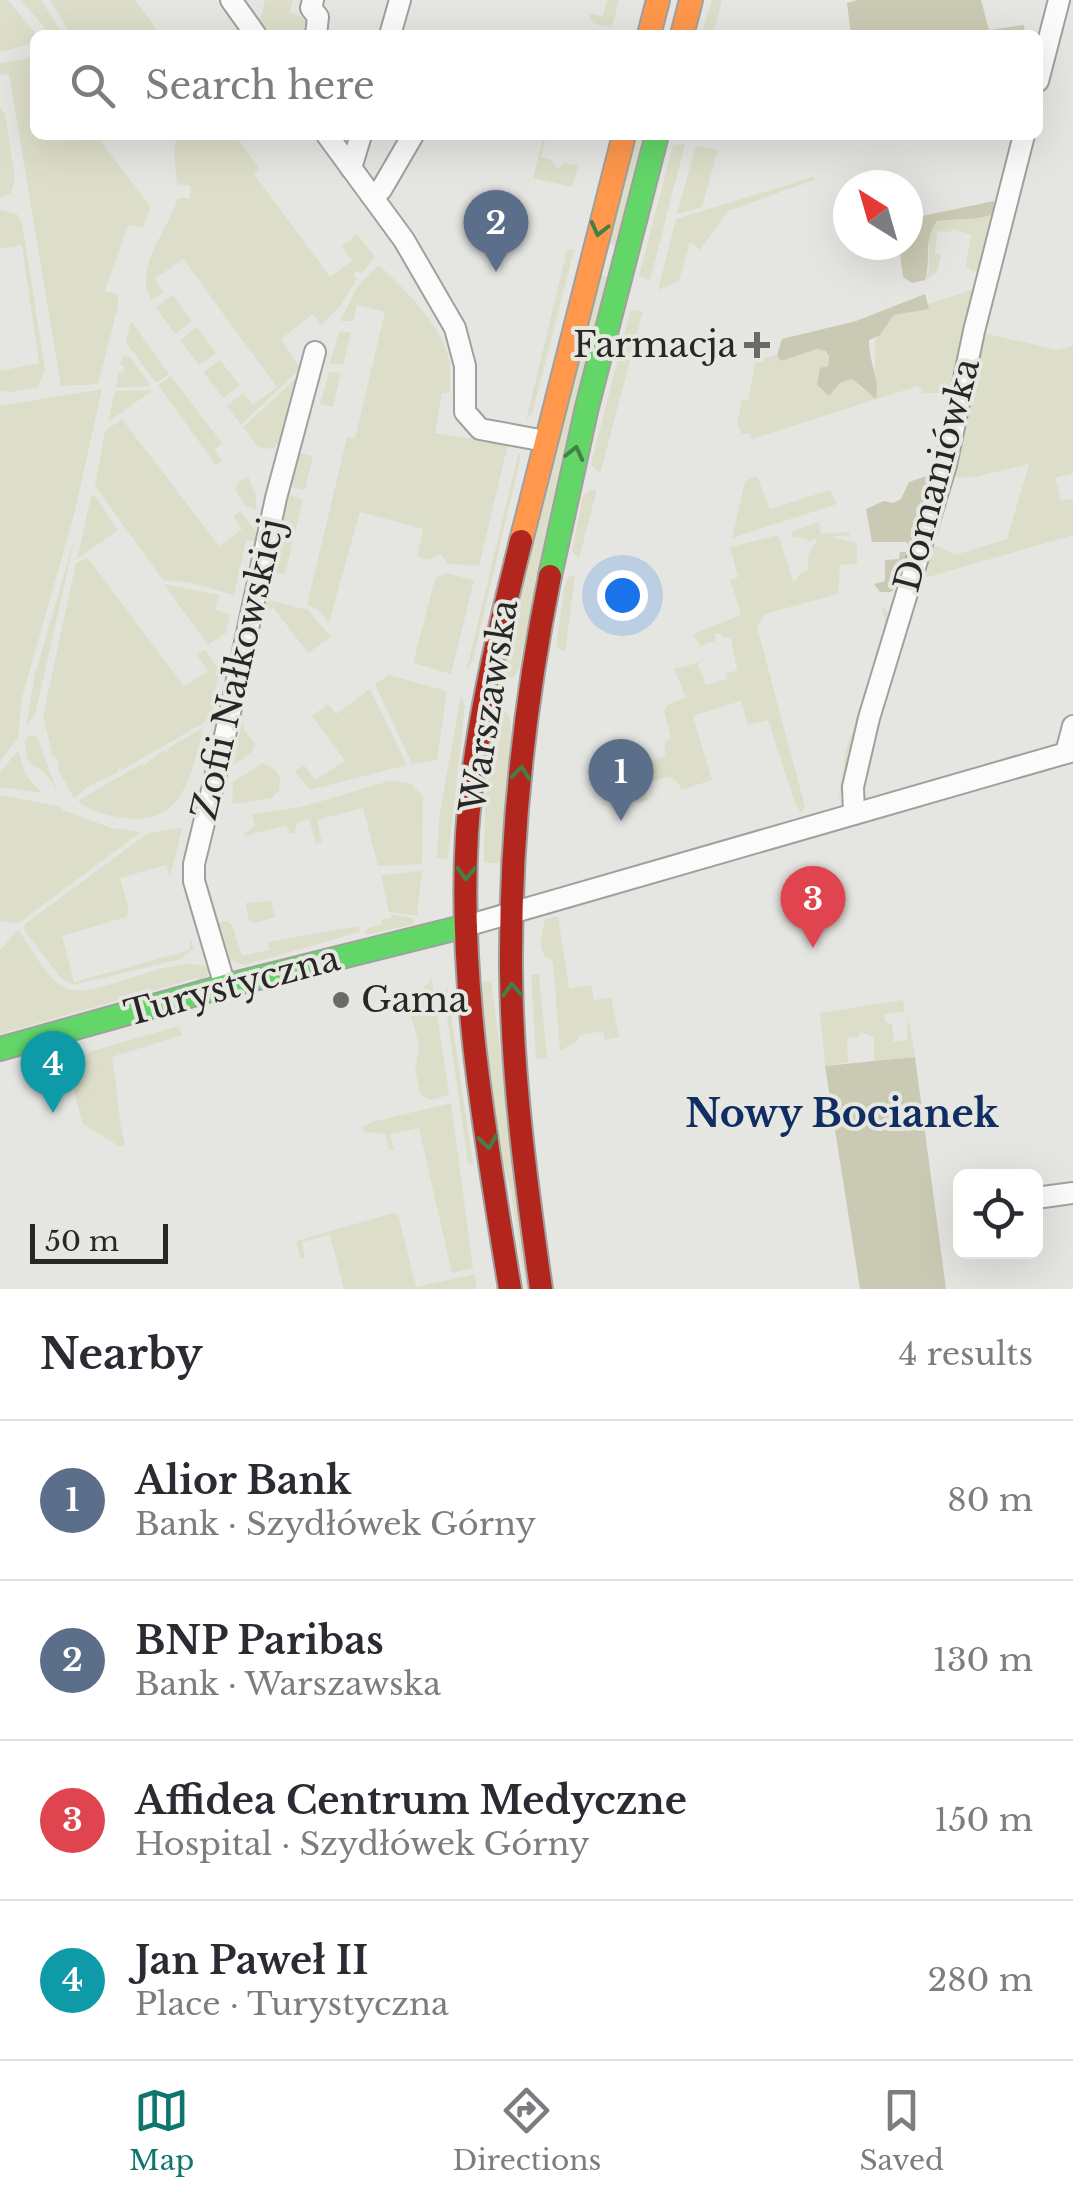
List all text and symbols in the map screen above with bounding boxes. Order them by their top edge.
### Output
search box [30,30,1043,140]
icon: search [65,58,120,113]
text: Search here [145,62,375,109]
north arrow [833,170,923,260]
pin: 2 [464,190,528,272]
one-way arrow [590,220,611,237]
place label: Farmacja [573,323,738,366]
marker: Farmacja [746,334,768,356]
street label: Domaniówka [885,353,988,596]
one-way arrow [564,445,585,462]
street label: Zofii Nałkowskiej [182,514,293,824]
your location [597,570,648,621]
street label: Warszawska [450,596,527,816]
pin: 1 [588,738,654,821]
one-way arrow [509,764,531,780]
one-way arrow [456,865,477,881]
pin: 3 [780,866,846,948]
street label: Turystyczna [120,936,345,1035]
place label: Gama [361,978,468,1021]
one-way arrow [502,982,523,998]
marker: Gama [330,989,352,1011]
pin: 4 [20,1030,86,1113]
district label: Nowy Bocianek [685,1090,1000,1137]
one-way arrow [477,1134,498,1151]
map controls [953,1169,1043,1259]
button: locate [953,1169,1043,1259]
scale bar [30,1219,168,1264]
text: 50 m [45,1224,119,1259]
text: Nearby [40,1328,203,1380]
text: 4 results [899,1334,1033,1374]
text: Alior Bank [135,1457,351,1504]
text: 1 [66,1480,79,1520]
text: 80 m [947,1480,1033,1520]
text: Bank · Szydłówek Górny [135,1504,536,1544]
text: BNP Paribas [135,1617,384,1664]
text: 2 [62,1640,83,1680]
text: 130 m [933,1640,1033,1680]
text: Bank · Warszawska [135,1664,441,1704]
text: Affidea Centrum Medyczne [135,1777,687,1824]
text: 3 [62,1800,83,1840]
text: 150 m [934,1800,1033,1840]
text: Hospital · Szydłówek Górny [135,1824,589,1864]
text: Jan Paweł II [135,1937,368,1984]
text: 4 [62,1960,83,2000]
text: 280 m [928,1960,1033,2000]
text: Place · Turystyczna [135,1984,449,2024]
tab: Map [129,2083,194,2178]
tab: Directions [452,2083,601,2178]
tab: Saved [859,2083,944,2178]

